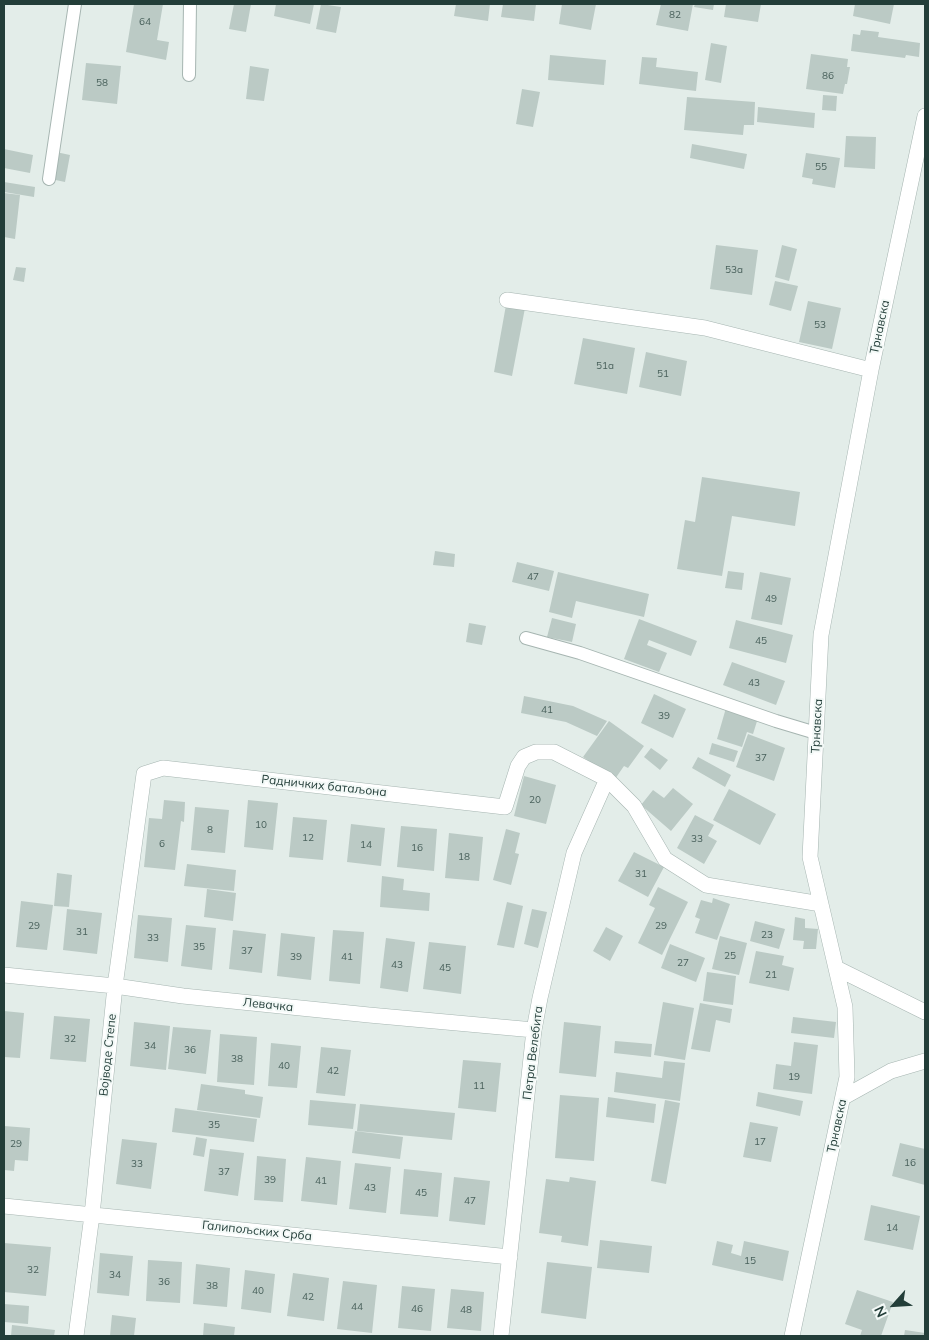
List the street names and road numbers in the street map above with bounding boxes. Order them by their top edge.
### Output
street label: Трнавска [867,299,893,355]
street label: Трнавска [808,698,826,754]
street label: Радничких батаљона [261,772,387,800]
street label: Левачка [242,995,294,1015]
street label: Петра Велебита [520,1005,546,1101]
street label: Војводе Степе [97,1013,119,1097]
street label: Трнавска [824,1098,850,1154]
street label: Галипољских Срба [201,1218,313,1244]

